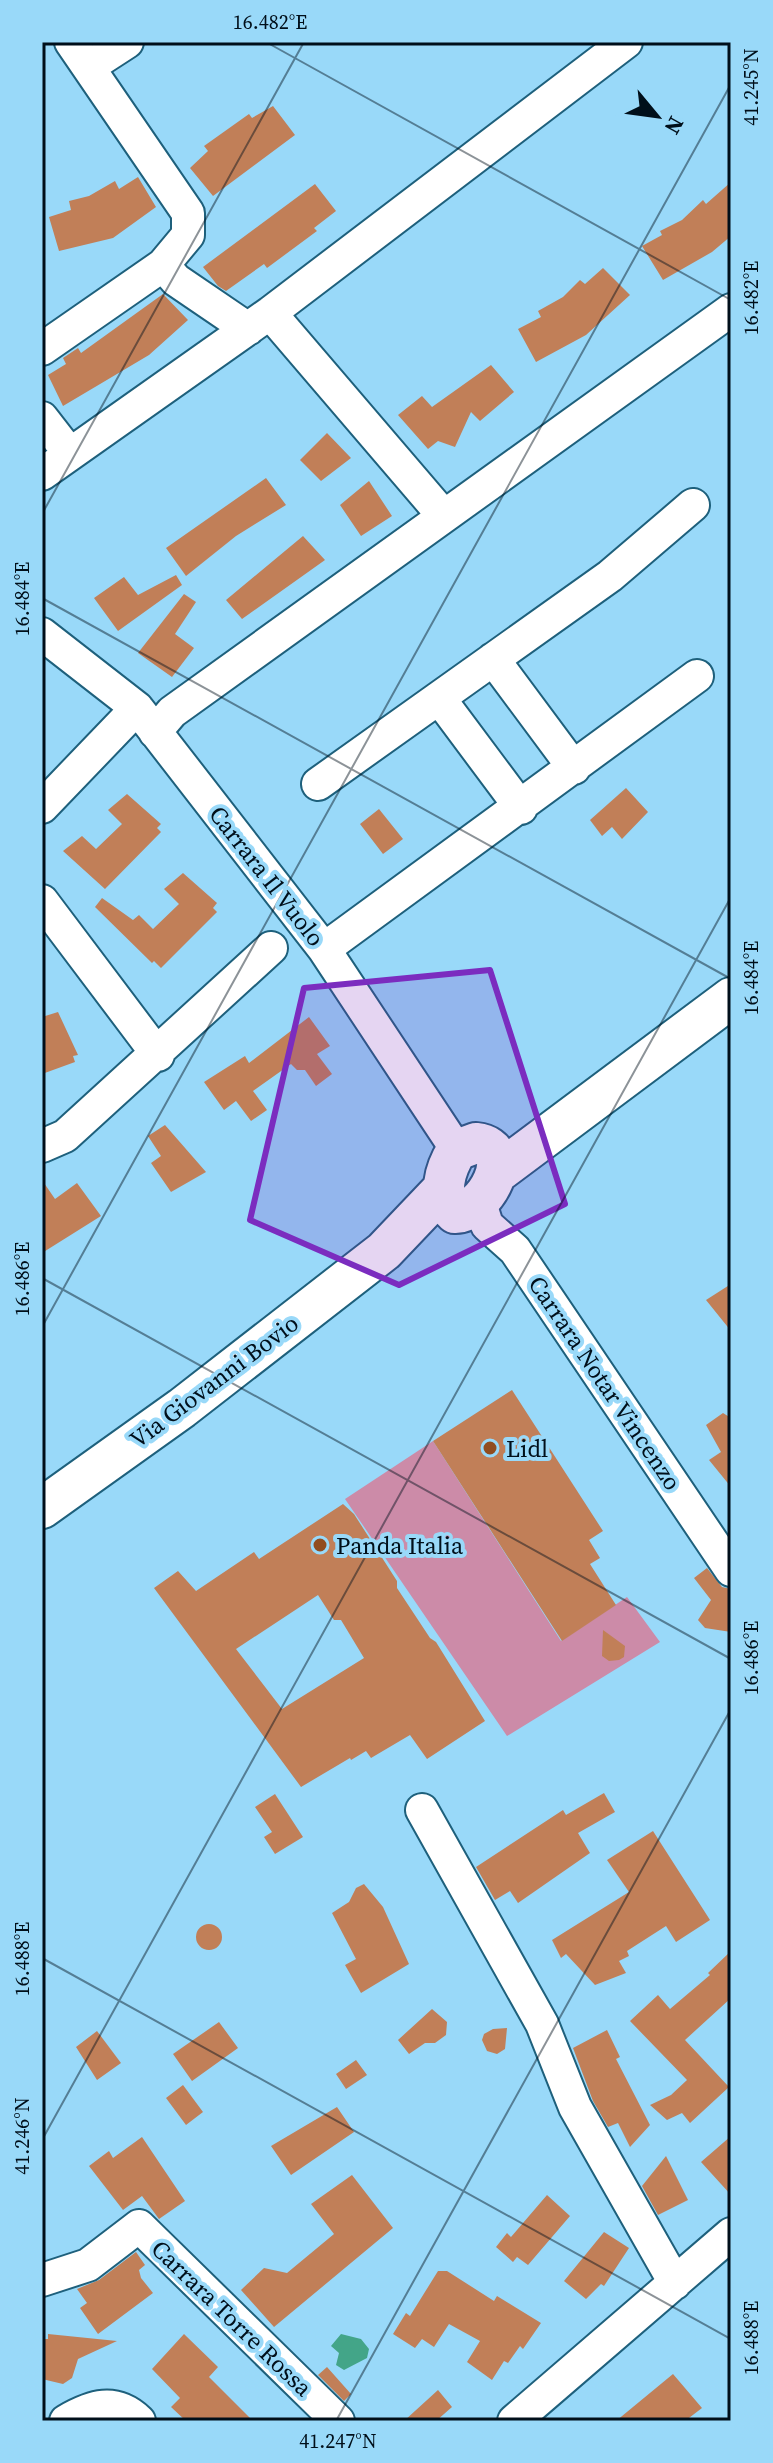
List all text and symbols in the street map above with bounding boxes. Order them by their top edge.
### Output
text: 16.482°E [233,8,307,36]
text: 41.245°N [737,48,765,126]
north arrow [617,76,697,156]
text: N [657,111,691,140]
text: 16.482°E [737,261,765,335]
text: 16.484°E [8,562,36,636]
street label: Carrara Il Vuolo [202,799,332,953]
text: 16.484°E [737,941,765,1015]
text: 16.486°E [8,1242,36,1316]
street label: Carrara Notar Vincenzo [521,1269,689,1497]
street label: Via Giovanni Bovio [123,1307,305,1455]
place label: Lidl [506,1432,548,1465]
marker: Lidl [481,1439,499,1457]
place label: Panda Italia [336,1529,464,1562]
marker: Panda Italia [311,1536,329,1554]
text: 16.486°E [737,1621,765,1695]
text: 16.488°E [8,1922,36,1996]
text: 41.246°N [8,2097,36,2175]
street label: Carrara Torre Rossa [144,2232,320,2404]
text: 16.488°E [737,2301,765,2375]
text: 41.247°N [299,2427,377,2455]

